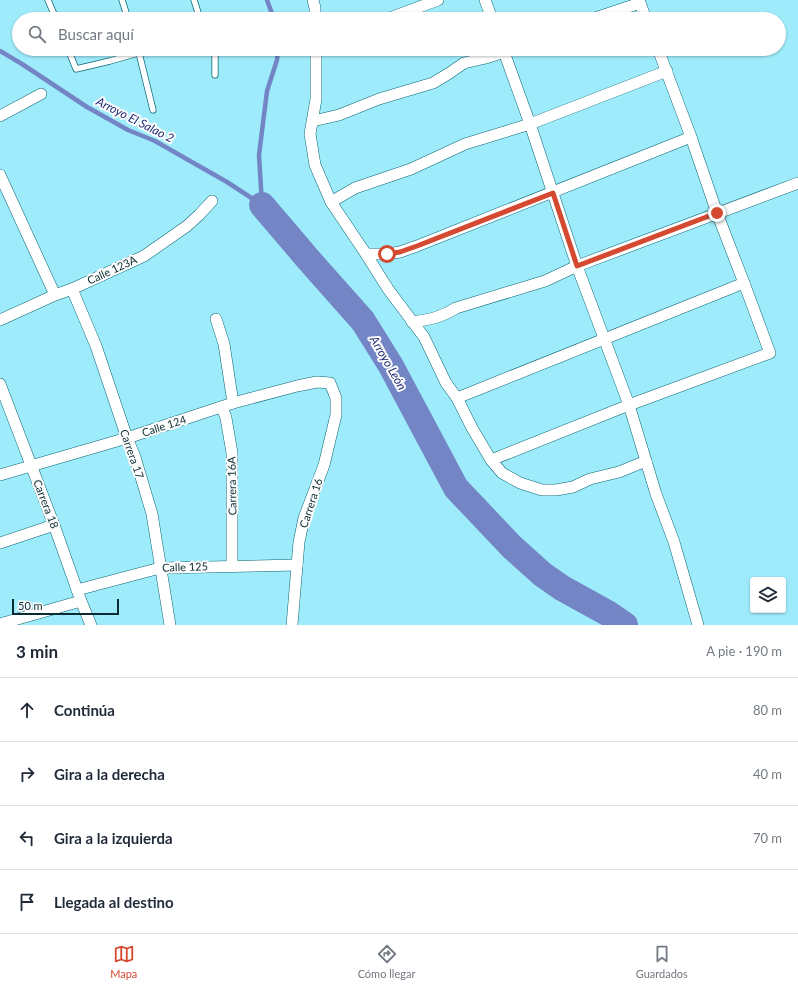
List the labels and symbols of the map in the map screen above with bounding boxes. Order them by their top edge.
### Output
water label: Arroyo El Salao 2 [93,93,177,146]
route end [708,204,726,222]
route start [378,245,396,263]
street label: Calle 123A [85,252,139,287]
water label: Arroyo León [366,332,410,392]
street label: Calle 124 [140,412,188,439]
street label: Carrera 17 [118,427,147,480]
street label: Carrera 16A [224,456,239,516]
street label: Carrera 16 [296,476,325,529]
street label: Carrera 18 [31,478,62,530]
street label: Calle 125 [162,559,208,574]
scale bar [12,597,119,616]

